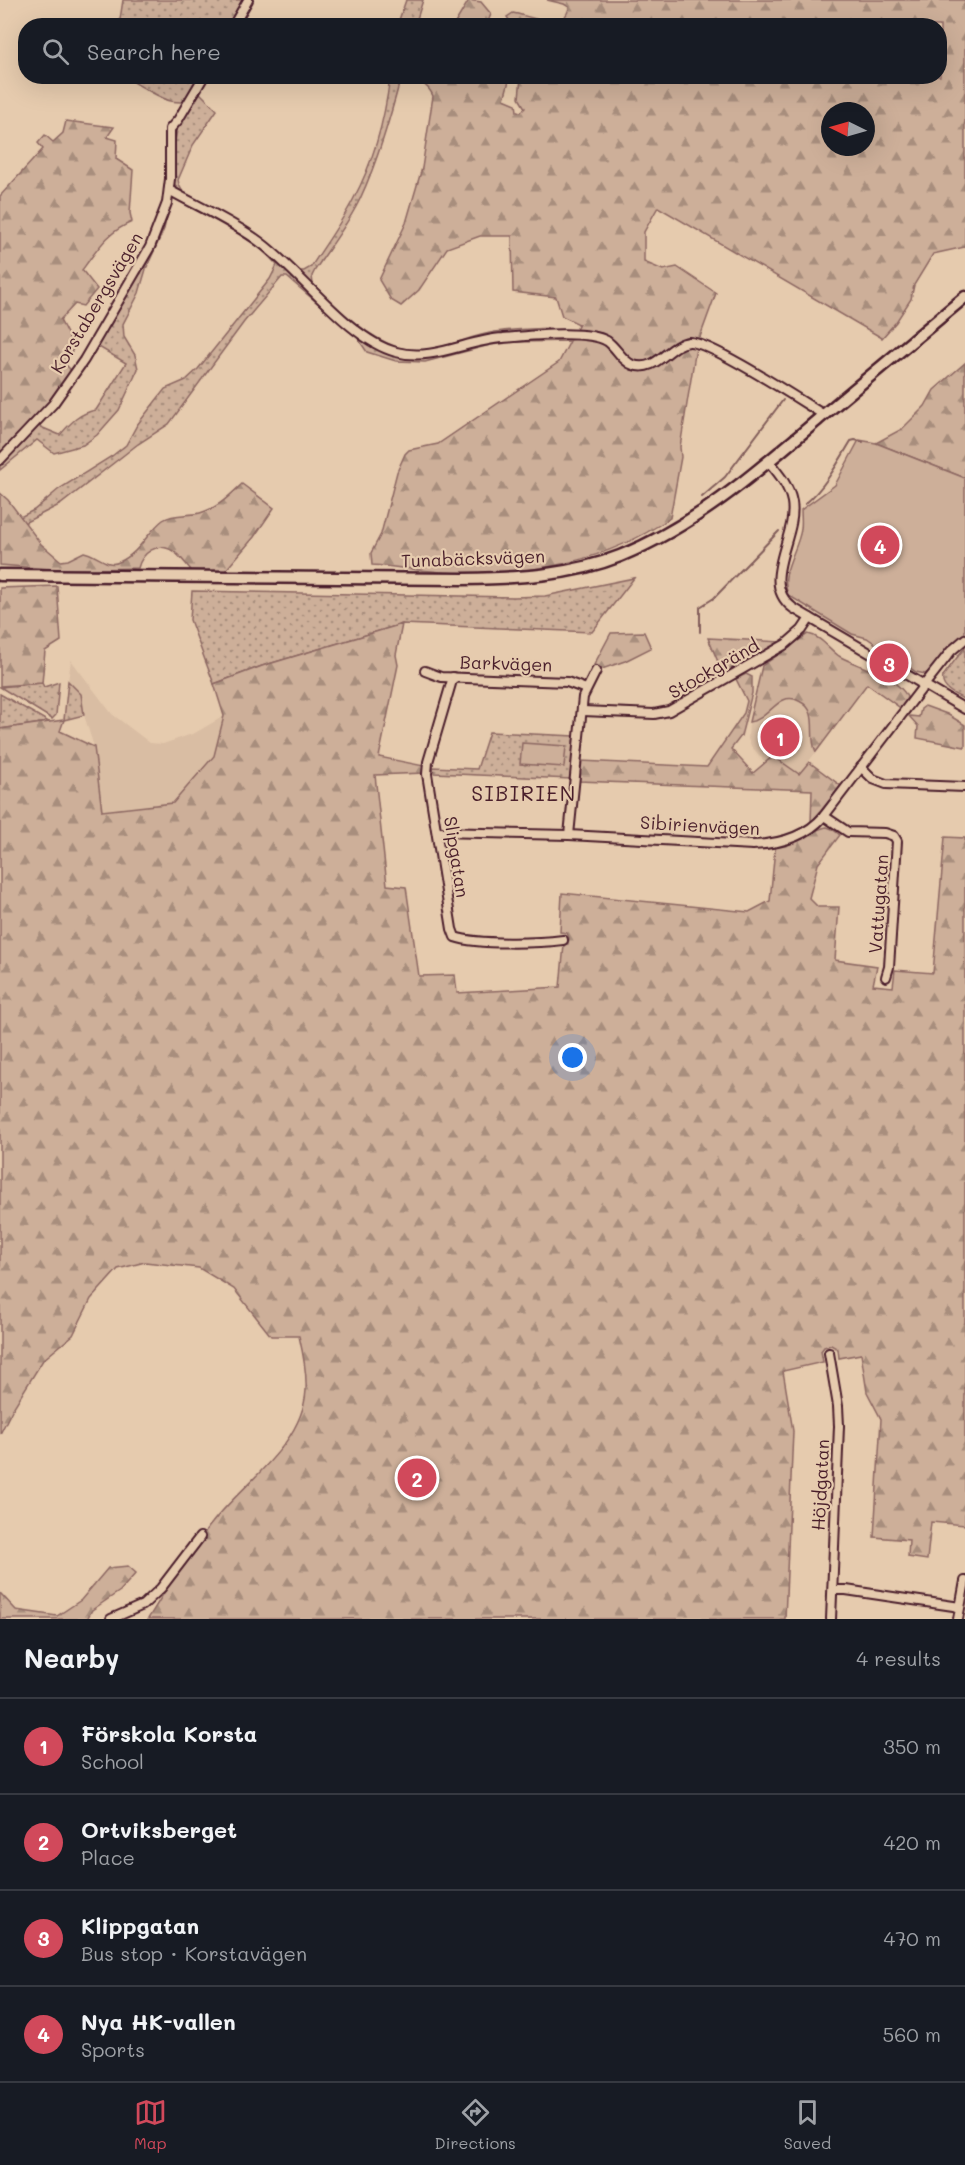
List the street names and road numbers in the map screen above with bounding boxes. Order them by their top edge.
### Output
street label: Korstabergsvägen [44,227,148,378]
street label: Tunabäcksvägen [400,543,545,573]
street label: Stockgränd [664,633,763,704]
street label: Barkvägen [459,649,553,677]
street label: Sibirienvägen [640,810,761,840]
street label: Slipgatan [439,814,475,899]
street label: Vattugatan [863,854,893,954]
street label: Höjdgatan [806,1439,834,1531]

